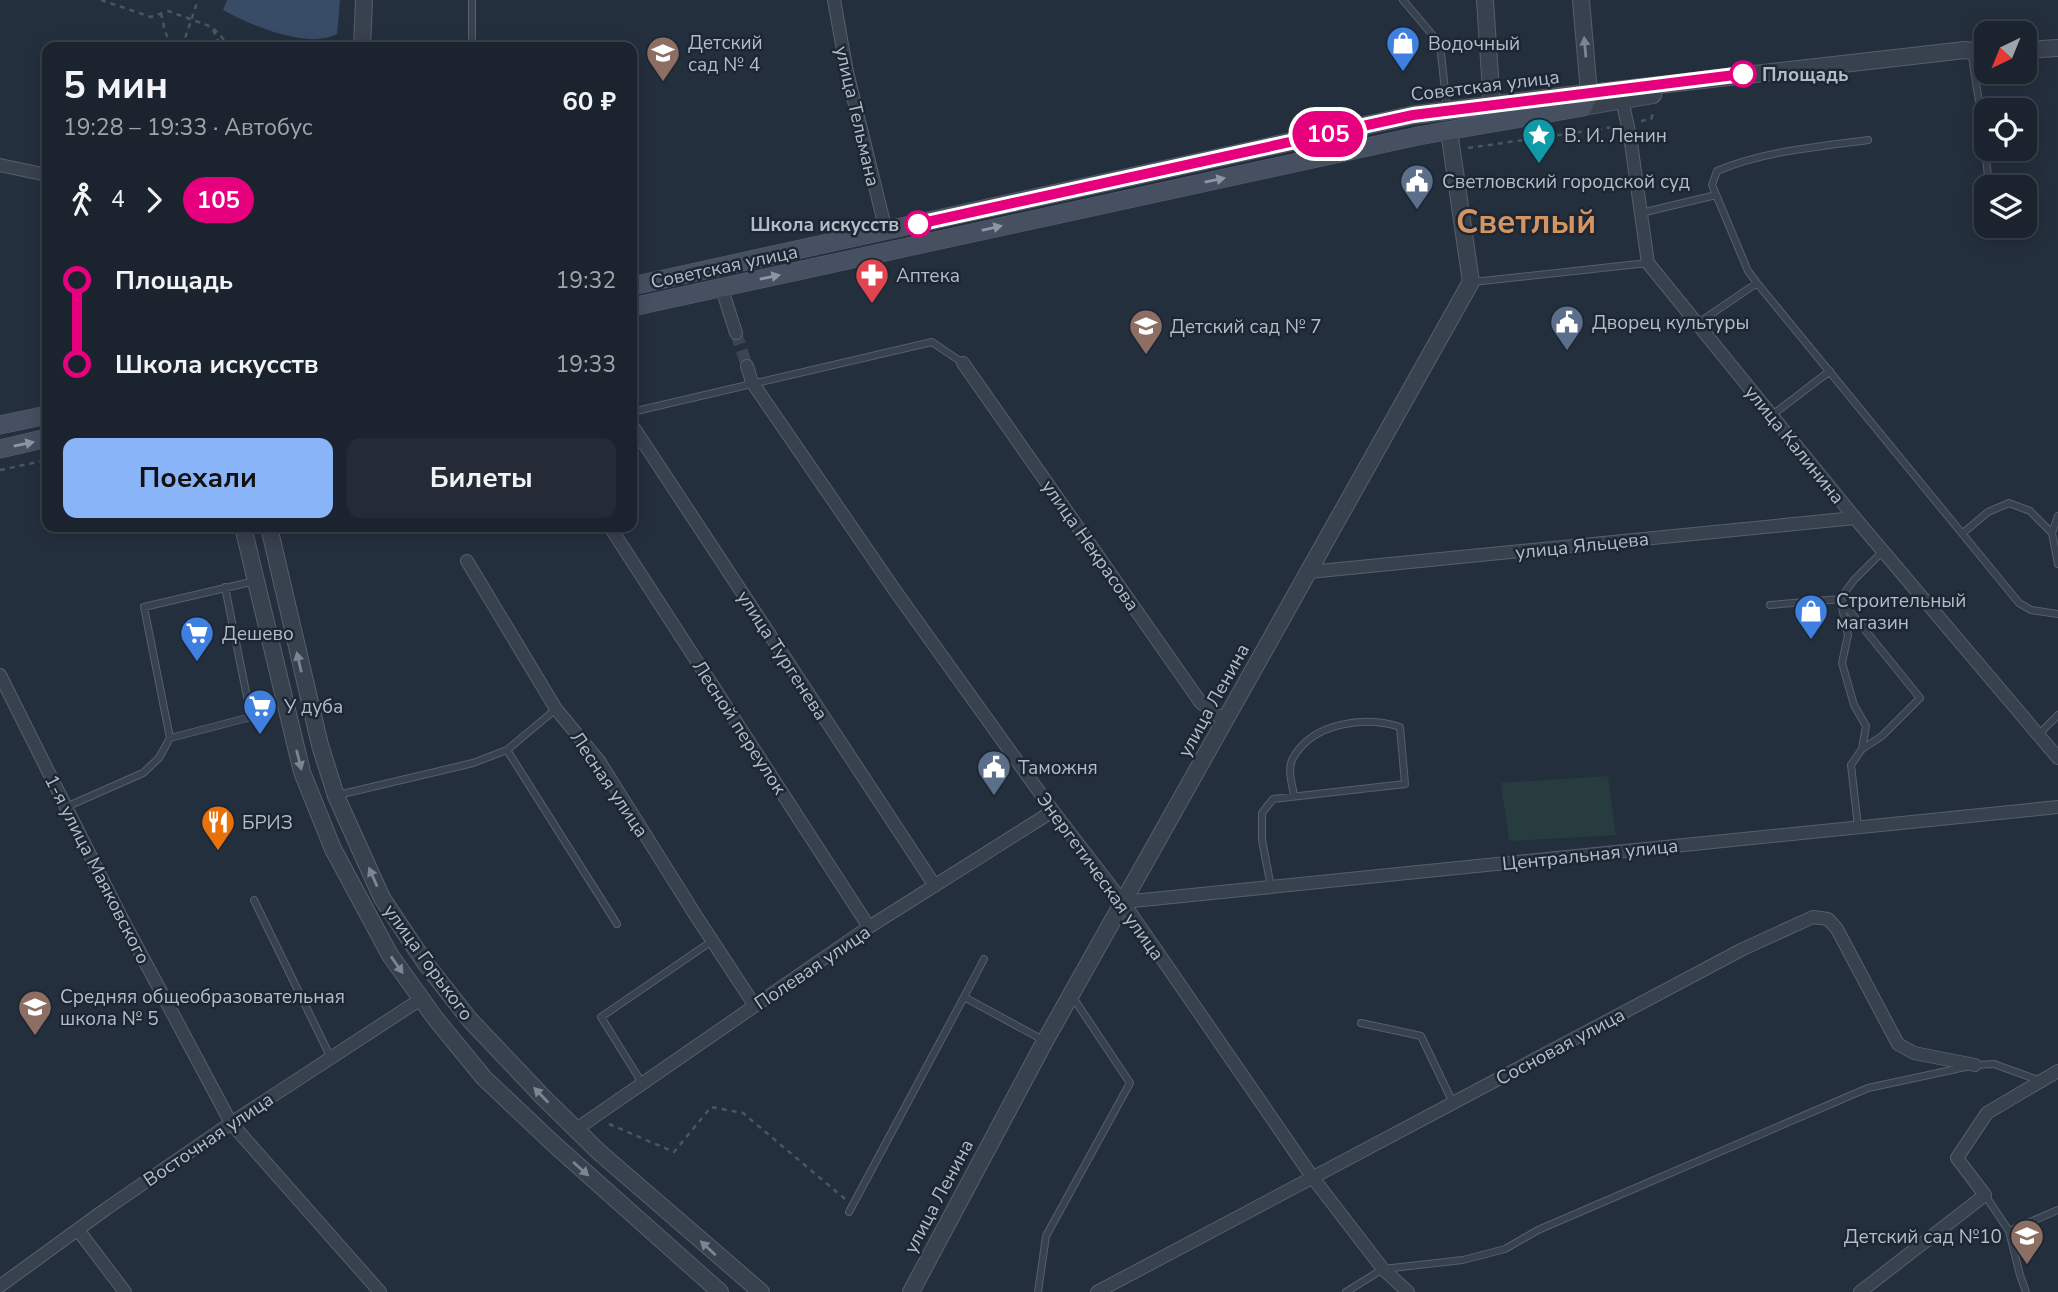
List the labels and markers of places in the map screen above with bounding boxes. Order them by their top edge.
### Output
shop icon: Водочный [1384,24,1422,73]
place label: Детский сад № 4 [688,30,763,78]
place label: Водочный [1428,31,1520,57]
school or university icon: Детский сад № 4 [644,34,682,83]
marker: Площадь [1730,61,1756,87]
place label: Площадь [1762,62,1848,88]
place icon: В. И. Ленин [1520,116,1558,165]
place label: В. И. Ленин [1564,123,1667,149]
public building icon: Светловский городской суд [1398,162,1436,211]
place label: Светловский городской суд [1442,169,1690,195]
marker: Школа искусств [905,211,931,237]
place label: Школа искусств [750,212,899,238]
pharmacy icon: Аптека [853,256,891,305]
place label: Аптека [896,263,960,289]
public building icon: Дворец культуры [1548,303,1586,352]
school or university icon: Детский сад № 7 [1127,307,1165,356]
place label: Дворец культуры [1592,310,1749,336]
place label: Детский сад № 7 [1170,314,1322,340]
place label: Строительный магазин [1836,588,1966,636]
shop icon: Строительный магазин [1792,592,1830,641]
supermarket icon: Дешево [178,614,216,663]
place label: Дешево [222,621,294,647]
supermarket icon: У дуба [241,687,279,736]
place label: У дуба [283,694,343,720]
public building icon: Таможня [975,748,1013,797]
place label: Таможня [1018,755,1098,781]
restaurant icon: БРИЗ [199,803,237,852]
place label: БРИЗ [242,810,293,836]
place label: Средняя общеобразовательная школа № 5 [60,984,345,1032]
school or university icon: Средняя общеобразовательная школа № 5 [16,988,54,1037]
school or university icon: Детский сад №10 [2008,1217,2046,1266]
place label: Детский сад №10 [1844,1224,2002,1250]

